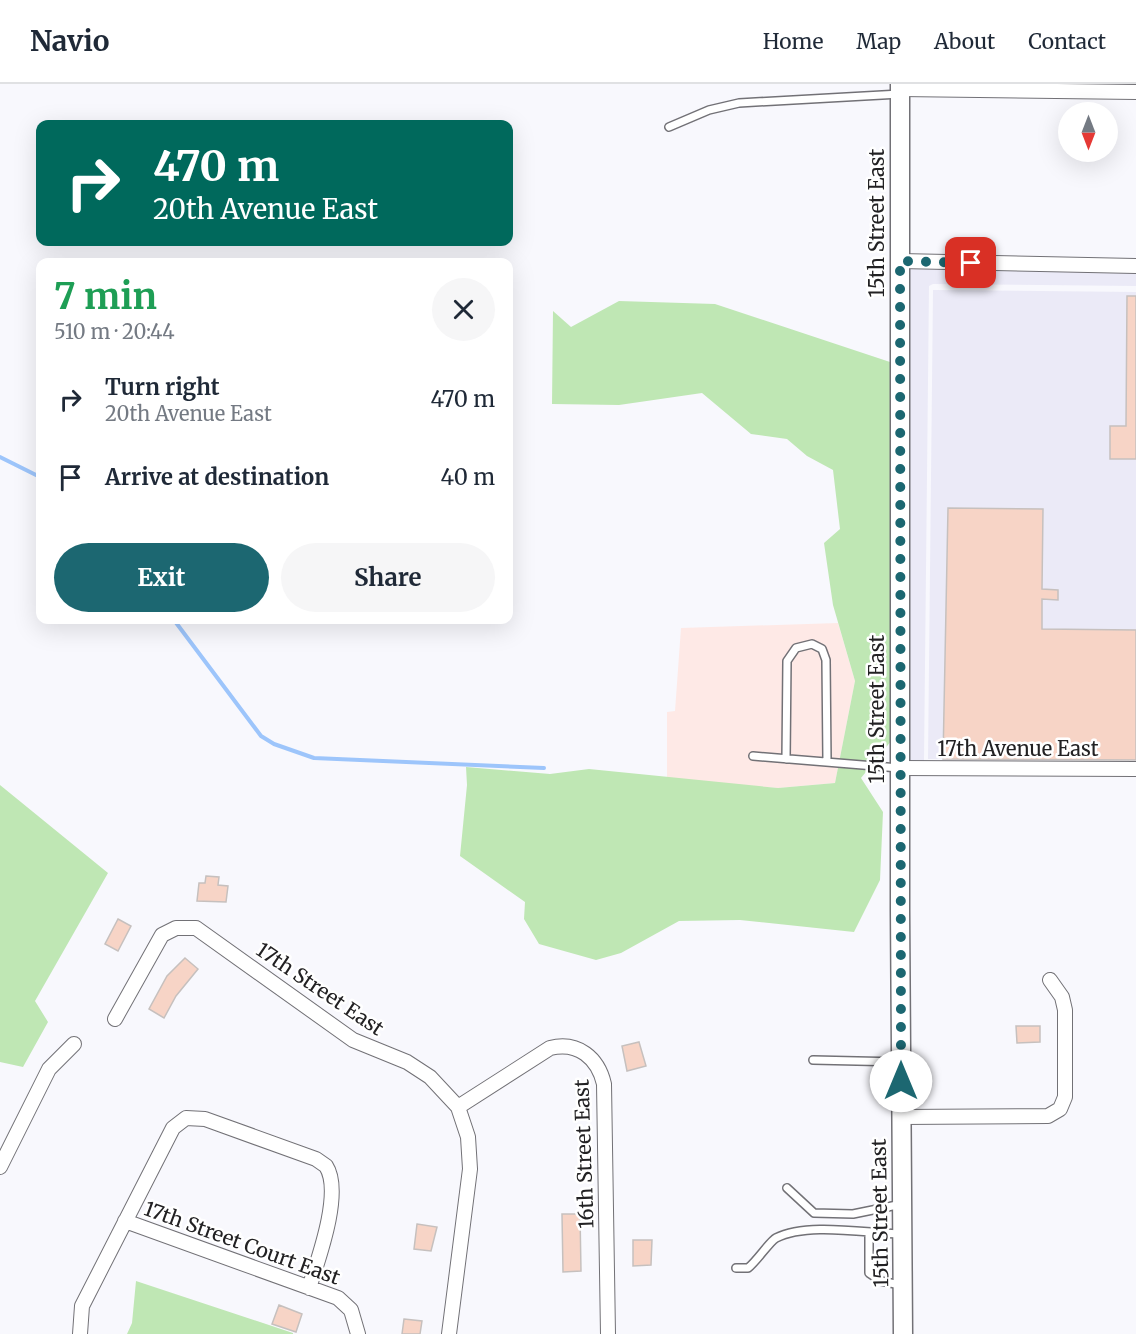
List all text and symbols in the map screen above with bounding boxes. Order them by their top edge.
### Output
text: Navio [30,23,110,59]
text: Home [763,28,823,55]
text: Map [856,28,901,55]
text: About [934,28,995,55]
text: Contact [1028,28,1106,55]
north arrow [1058,102,1118,162]
map controls [1058,102,1118,162]
text: 470 m [153,140,279,192]
icon: right [54,144,132,222]
street label: 15th Street East [864,148,889,297]
text: 20th Avenue East [153,192,378,226]
pin [945,237,996,288]
icon: arrive [954,246,987,279]
text: 7 min [54,274,157,319]
button: close [432,278,495,341]
text: 510 m · 20:44 [54,319,175,344]
text: Turn right [105,373,219,401]
icon: right [54,383,87,416]
text: 470 m [430,385,495,413]
text: 20th Avenue East [105,401,272,426]
icon: arrive [54,461,87,494]
text: Arrive at destination [105,463,329,491]
text: 40 m [440,463,495,491]
button: Exit [54,543,269,612]
button: Share [281,543,495,612]
street label: 15th Street East [864,634,889,783]
street label: 17th Avenue East [937,736,1099,761]
street label: 17th Street East [252,937,389,1041]
position arrow [869,1049,933,1113]
street label: 16th Street East [568,1079,599,1229]
street label: 15th Street East [866,1138,893,1288]
street label: 17th Street Court East [141,1195,344,1290]

